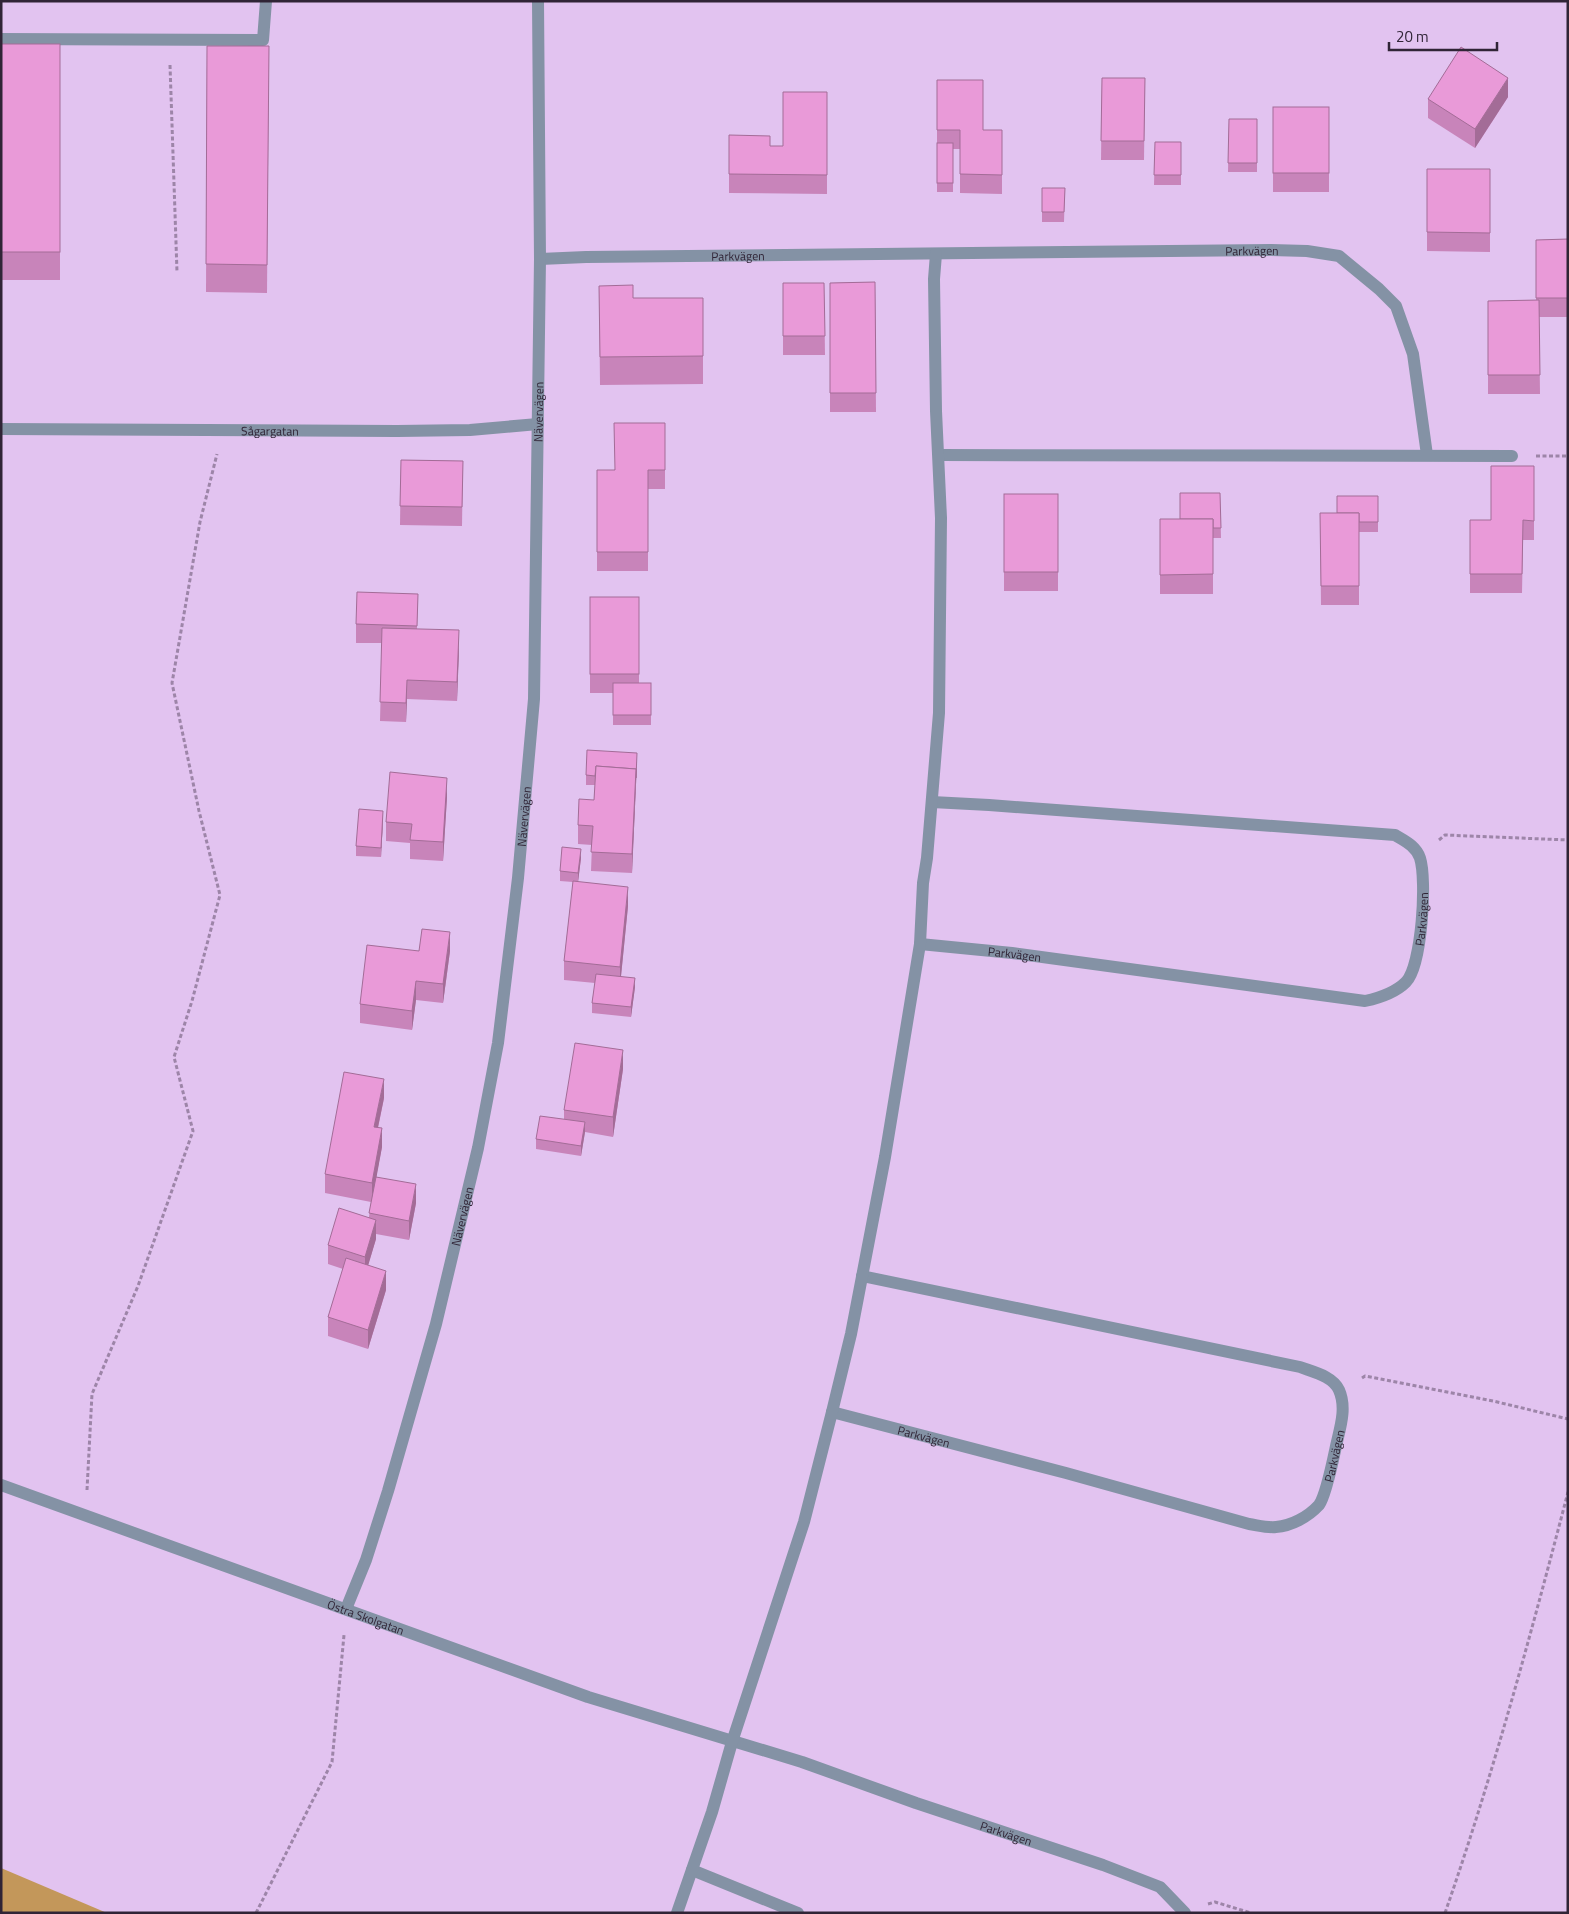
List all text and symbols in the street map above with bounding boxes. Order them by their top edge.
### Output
scale bar [1389,20,1496,52]
text: 20 m [1396,25,1429,48]
street label: Parkvägen [1225,240,1279,260]
street label: Parkvägen [711,246,765,265]
street label: Nävervägen [528,382,548,442]
street label: Sågargatan [241,421,299,440]
street label: Nävervägen [511,785,536,847]
street label: Parkvägen [1409,892,1433,947]
street label: Parkvägen [987,941,1042,966]
street label: Nävervägen [445,1185,478,1248]
street label: Parkvägen [896,1420,952,1452]
street label: Parkvägen [1319,1428,1349,1484]
street label: Östra Skolgatan [325,1594,407,1639]
street label: Parkvägen [978,1816,1035,1850]

